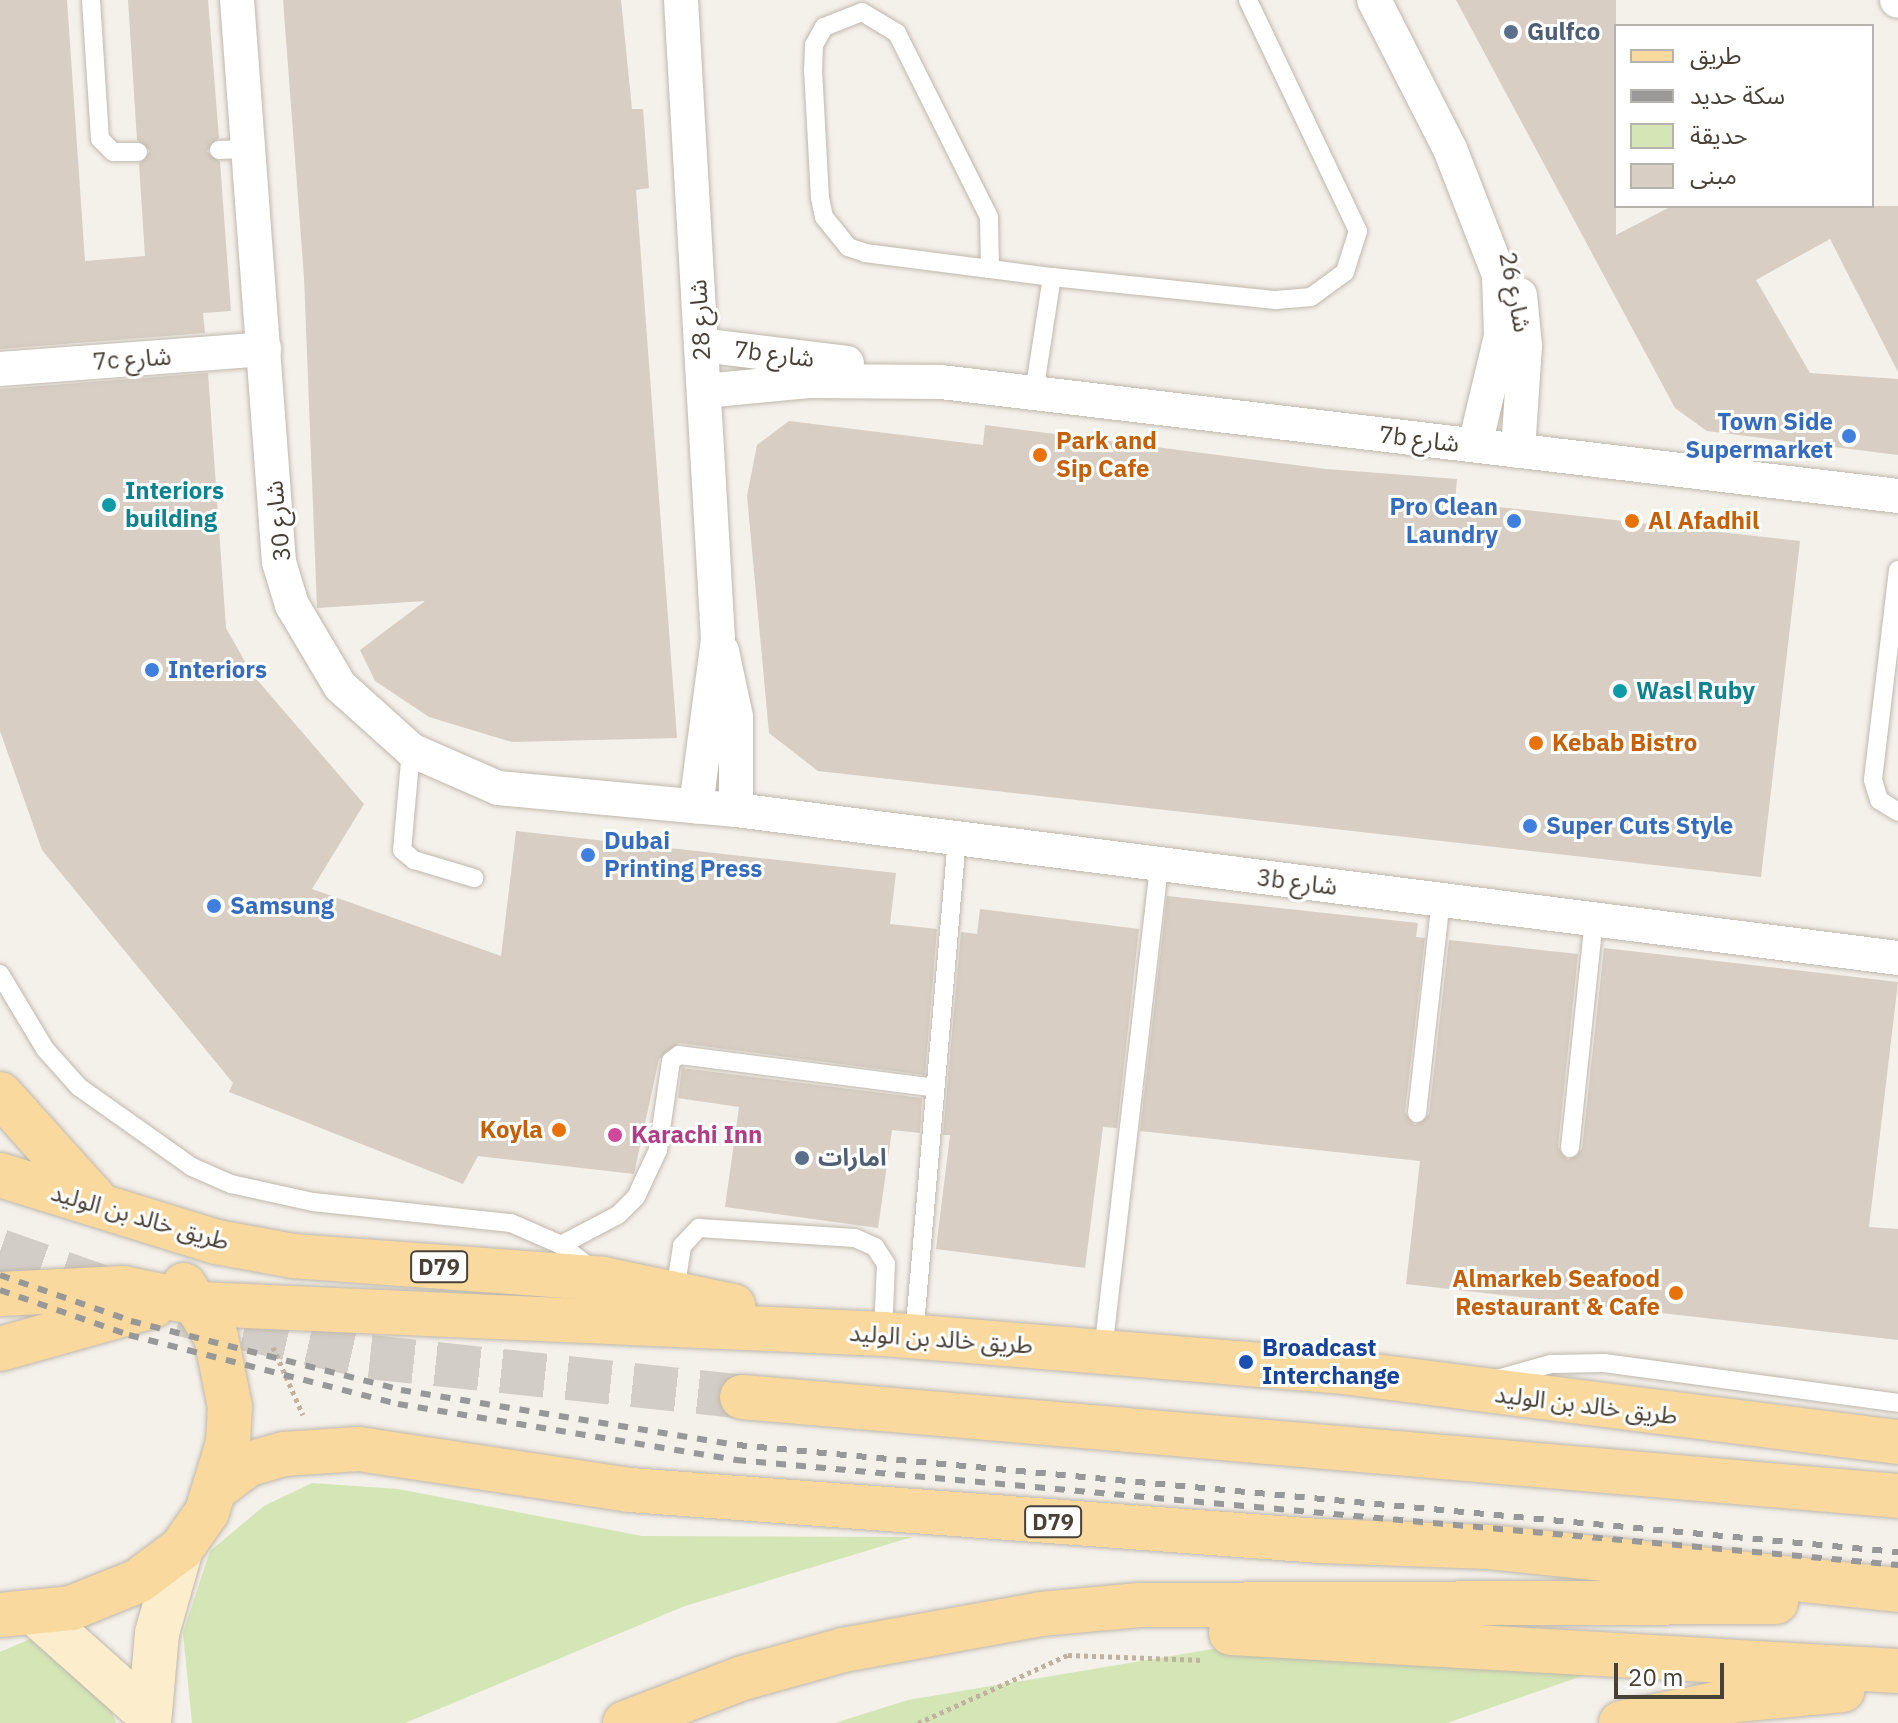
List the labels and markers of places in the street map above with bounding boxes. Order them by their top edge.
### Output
place label: Gulfco [1527,18,1600,46]
marker: Gulfco [1502,23,1520,41]
place label: Town Side Supermarket [1685,408,1833,464]
place label: Park and Sip Cafe [1056,427,1157,483]
marker: Town Side Supermarket [1840,427,1858,445]
marker: Park and Sip Cafe [1031,446,1049,464]
place label: Interiors building [125,477,224,533]
place label: Pro Clean Laundry [1389,493,1498,549]
marker: Interiors building [100,496,118,514]
place label: Al Afadhil [1648,507,1759,535]
marker: Pro Clean Laundry [1505,512,1523,530]
marker: Al Afadhil [1623,512,1641,530]
place label: Interiors [168,656,267,684]
marker: Interiors [143,661,161,679]
place label: Wasl Ruby [1636,677,1755,705]
marker: Wasl Ruby [1611,682,1629,700]
place label: Kebab Bistro [1552,729,1697,757]
marker: Kebab Bistro [1527,734,1545,752]
place label: Super Cuts Style [1546,812,1733,840]
marker: Super Cuts Style [1521,817,1539,835]
place label: Dubai Printing Press [604,827,762,883]
marker: Dubai Printing Press [579,846,597,864]
place label: Samsung [230,892,334,920]
marker: Samsung [205,897,223,915]
place label: Koyla [480,1116,543,1144]
marker: Koyla [550,1121,568,1139]
place label: Karachi Inn [631,1121,762,1149]
marker: Karachi Inn [606,1126,624,1144]
place label: امارات [818,1144,886,1172]
marker: امارات [793,1149,811,1167]
place label: Almarkeb Seafood Restaurant & Cafe [1452,1265,1660,1321]
marker: Almarkeb Seafood Restaurant & Cafe [1667,1284,1685,1302]
place label: Broadcast Interchange [1262,1334,1400,1390]
marker: Broadcast Interchange [1237,1353,1255,1371]

